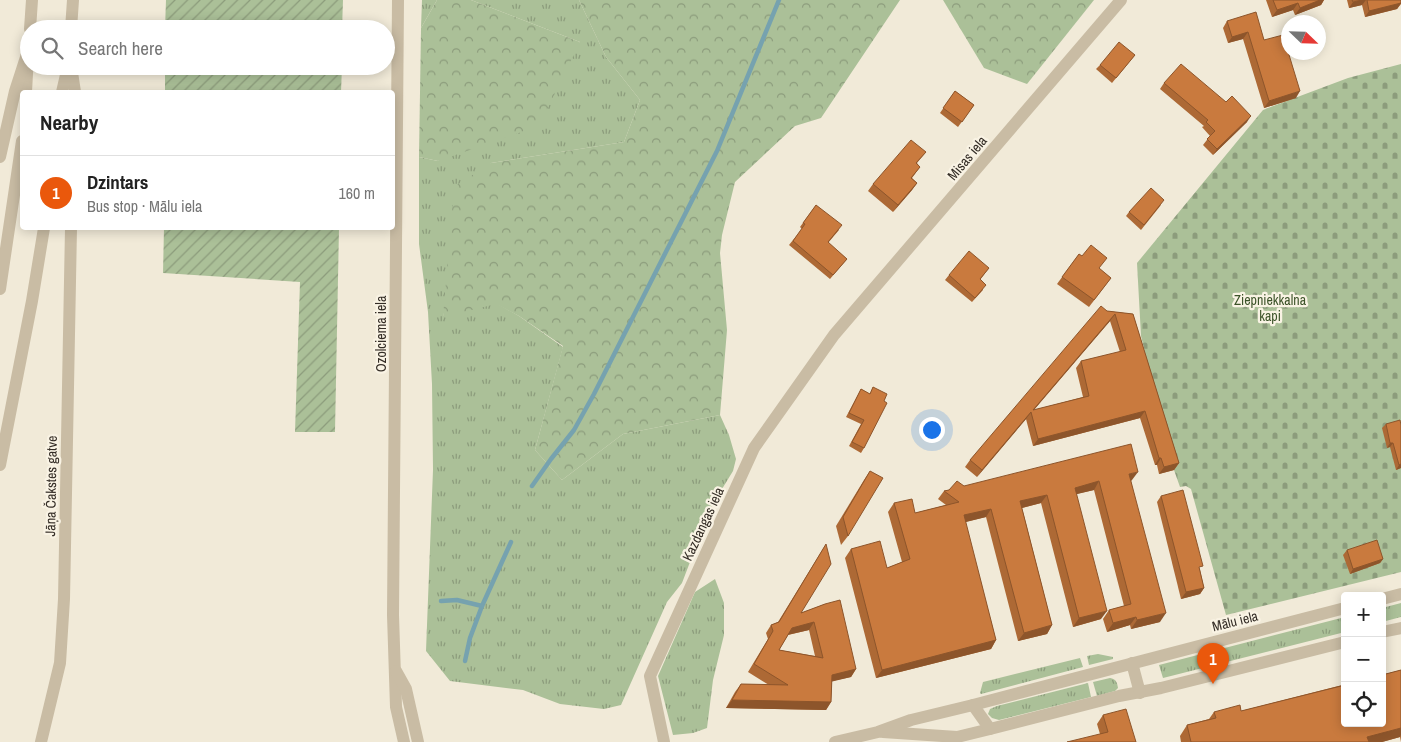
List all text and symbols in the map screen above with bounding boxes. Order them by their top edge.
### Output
north arrow [1281,15,1326,60]
search box [20,20,395,75]
icon: search [38,34,66,62]
text: Search here [78,35,163,61]
text: Nearby [40,108,98,137]
street label: Misas iela [943,132,991,184]
text: Dzintars [87,169,148,195]
text: 1 [52,182,60,204]
text: 160 m [339,182,375,204]
text: Bus stop · Mālu iela [87,195,202,217]
park label: Ziepniekkalna kapi [1234,291,1307,325]
street label: Ozolciema iela [372,295,390,372]
your location [919,417,945,443]
street label: Jāņa Čakstes gatve [41,435,61,537]
street label: Kazdangas iela [678,484,728,564]
map controls [1341,592,1386,727]
button: + [1341,592,1386,637]
street label: Mālu iela [1210,606,1260,635]
button: − [1341,637,1386,682]
pin: 1 [1197,643,1229,684]
button: locate [1341,682,1386,727]

